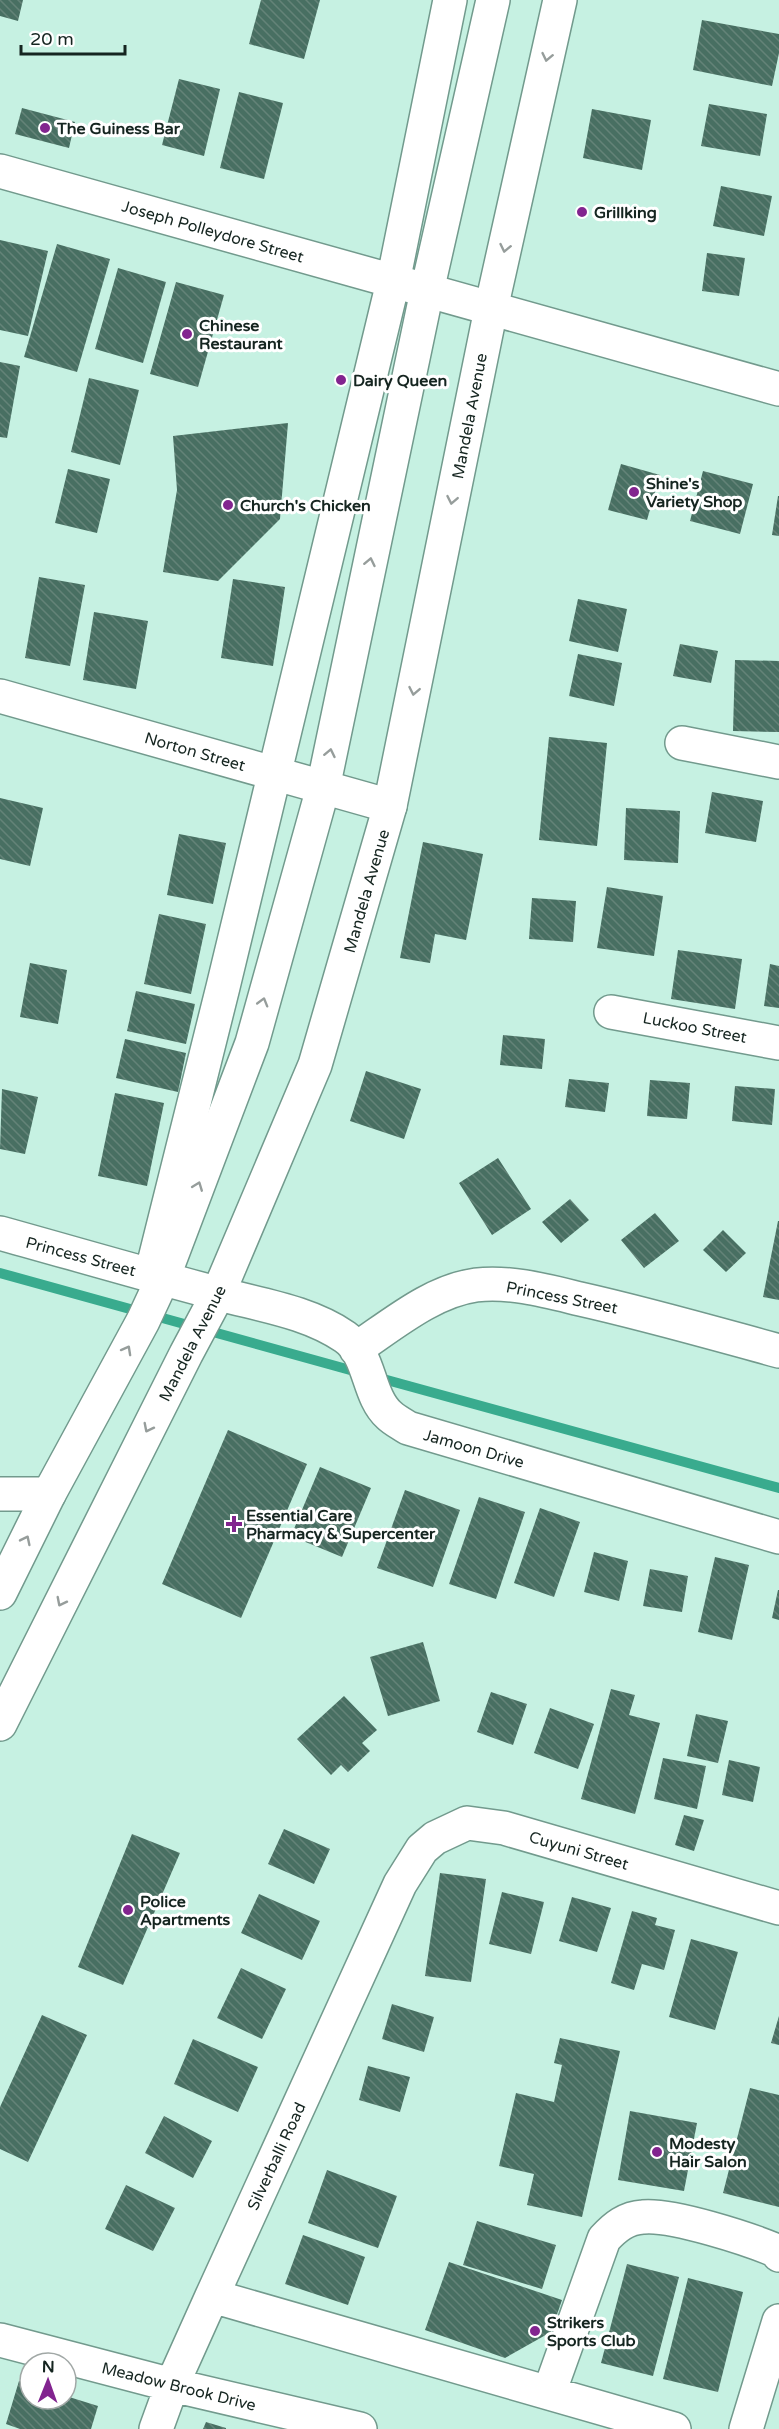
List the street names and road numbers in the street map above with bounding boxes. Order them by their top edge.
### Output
street label: Joseph Polleydore Street [119,196,306,268]
street label: Mandela Avenue [448,352,492,481]
street label: Norton Street [142,728,247,776]
street label: Mandela Avenue [340,827,394,955]
street label: Luckoo Street [641,1008,748,1048]
street label: Princess Street [23,1233,138,1281]
street label: Princess Street [504,1277,619,1319]
street label: Mandela Avenue [155,1282,231,1405]
street label: Jamoon Drive [421,1425,526,1473]
street label: Cuyuni Street [527,1827,631,1875]
street label: Silverballi Road [243,2099,311,2214]
street label: Meadow Brook Drive [99,2358,258,2416]

